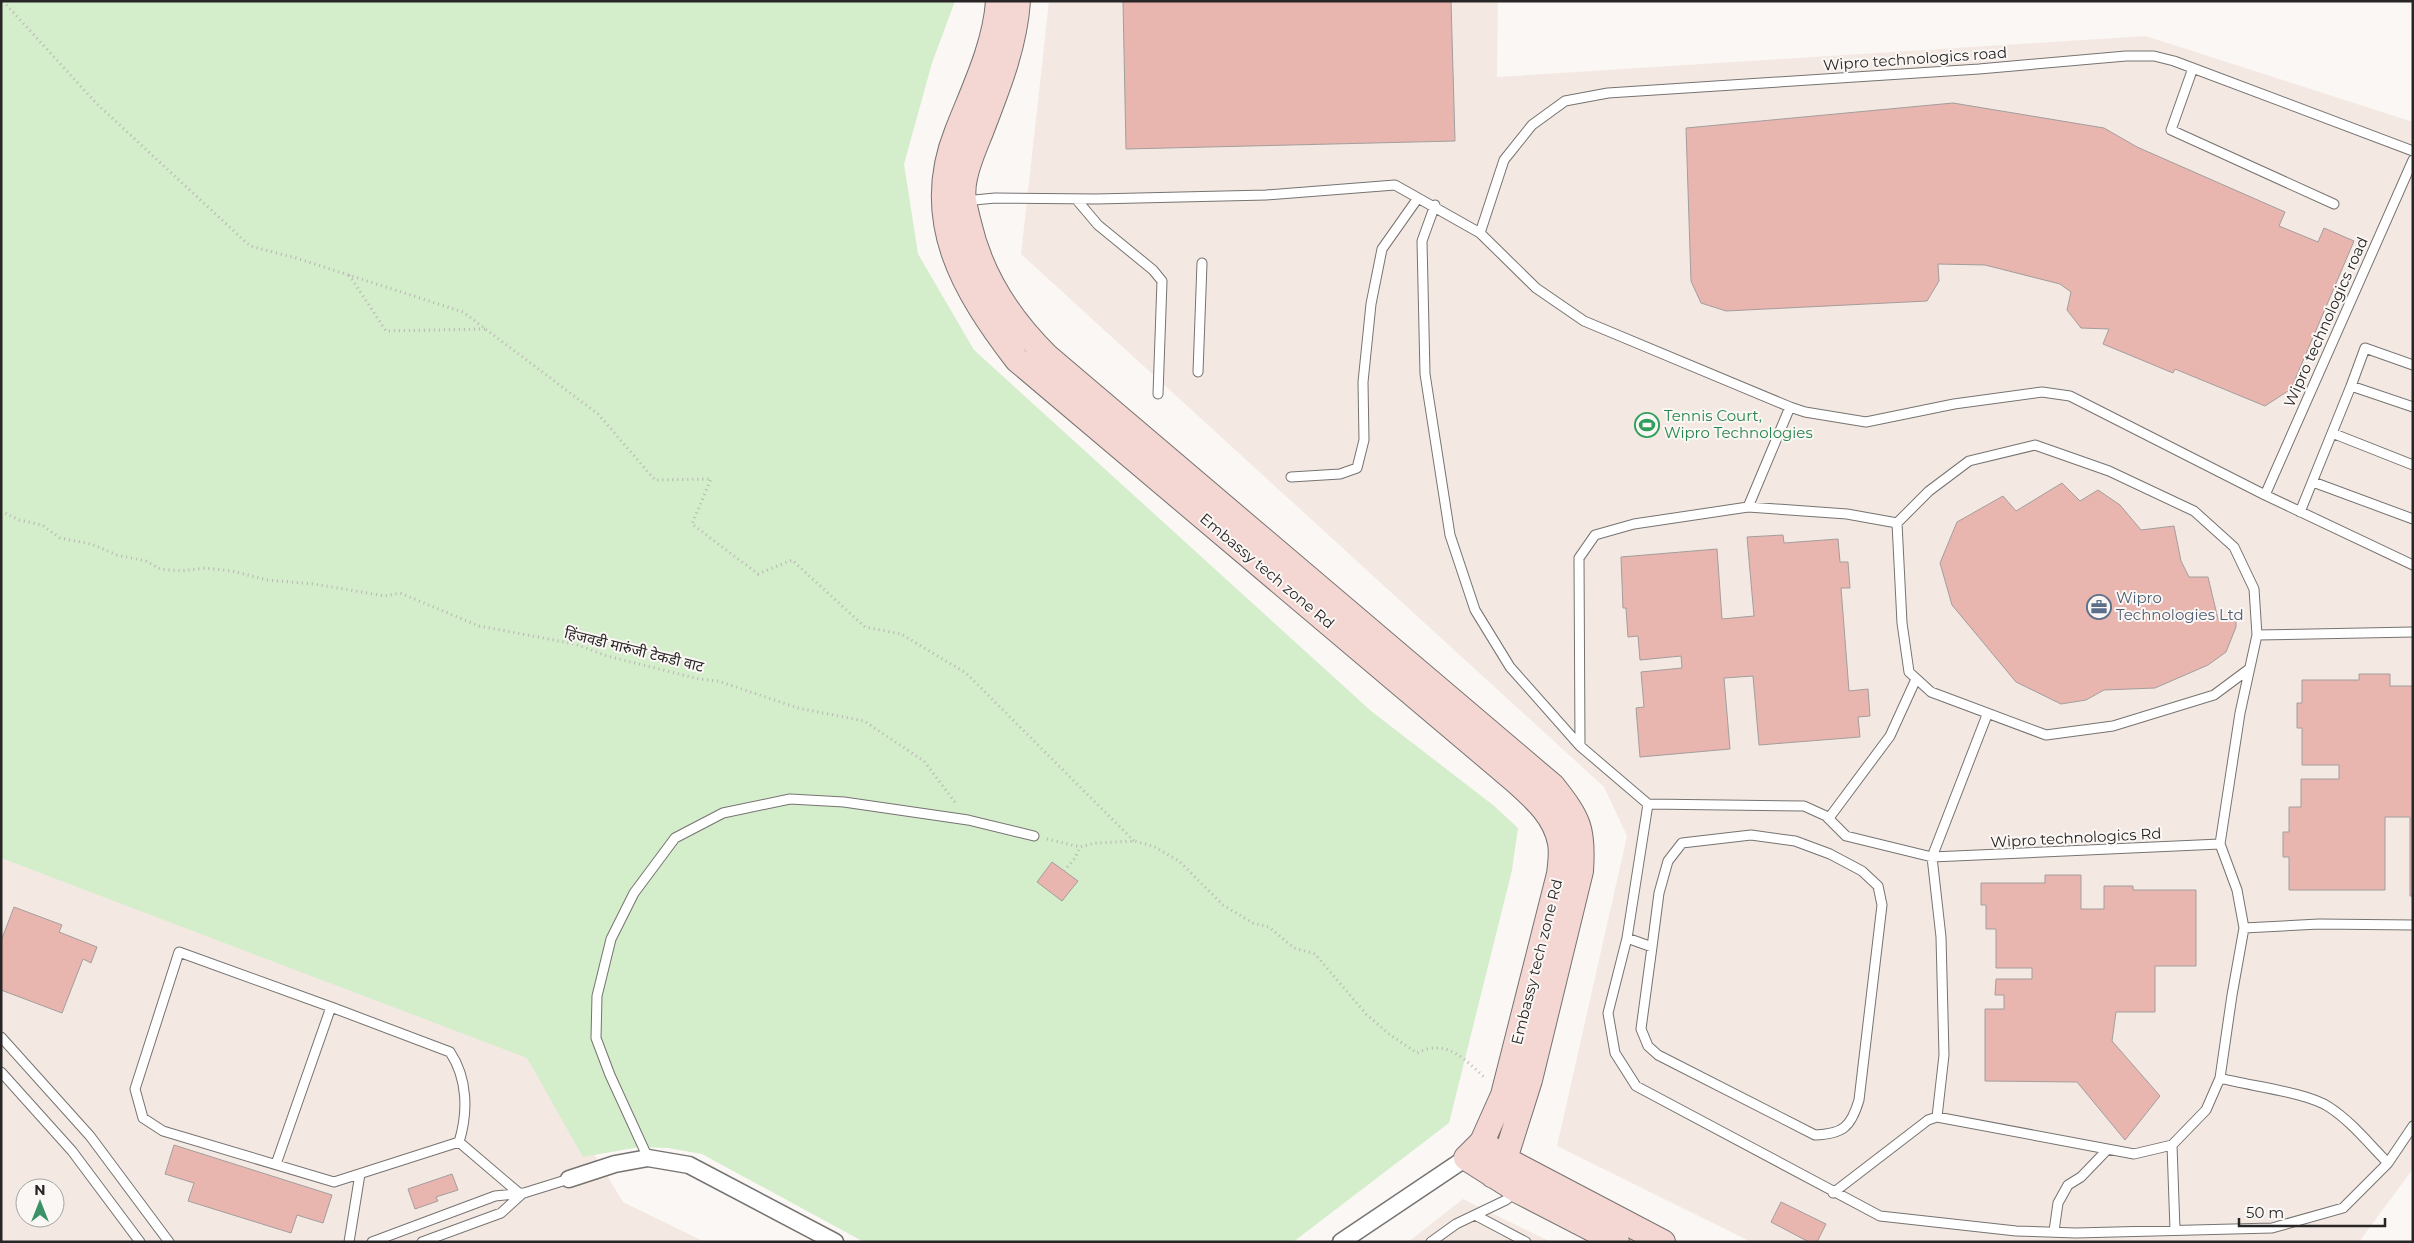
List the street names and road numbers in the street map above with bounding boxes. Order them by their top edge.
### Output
street label: Wipro technologics road [1822,43,2008,74]
street label: Wipro technologics road [2279,234,2372,410]
street label: Embassy tech zone Rd [1196,509,1339,633]
street label: हिंजवडी मारुंजी टेकडी वाट [563,623,706,676]
street label: Wipro technologics Rd [1990,824,2162,851]
street label: Embassy tech zone Rd [1507,877,1566,1047]

